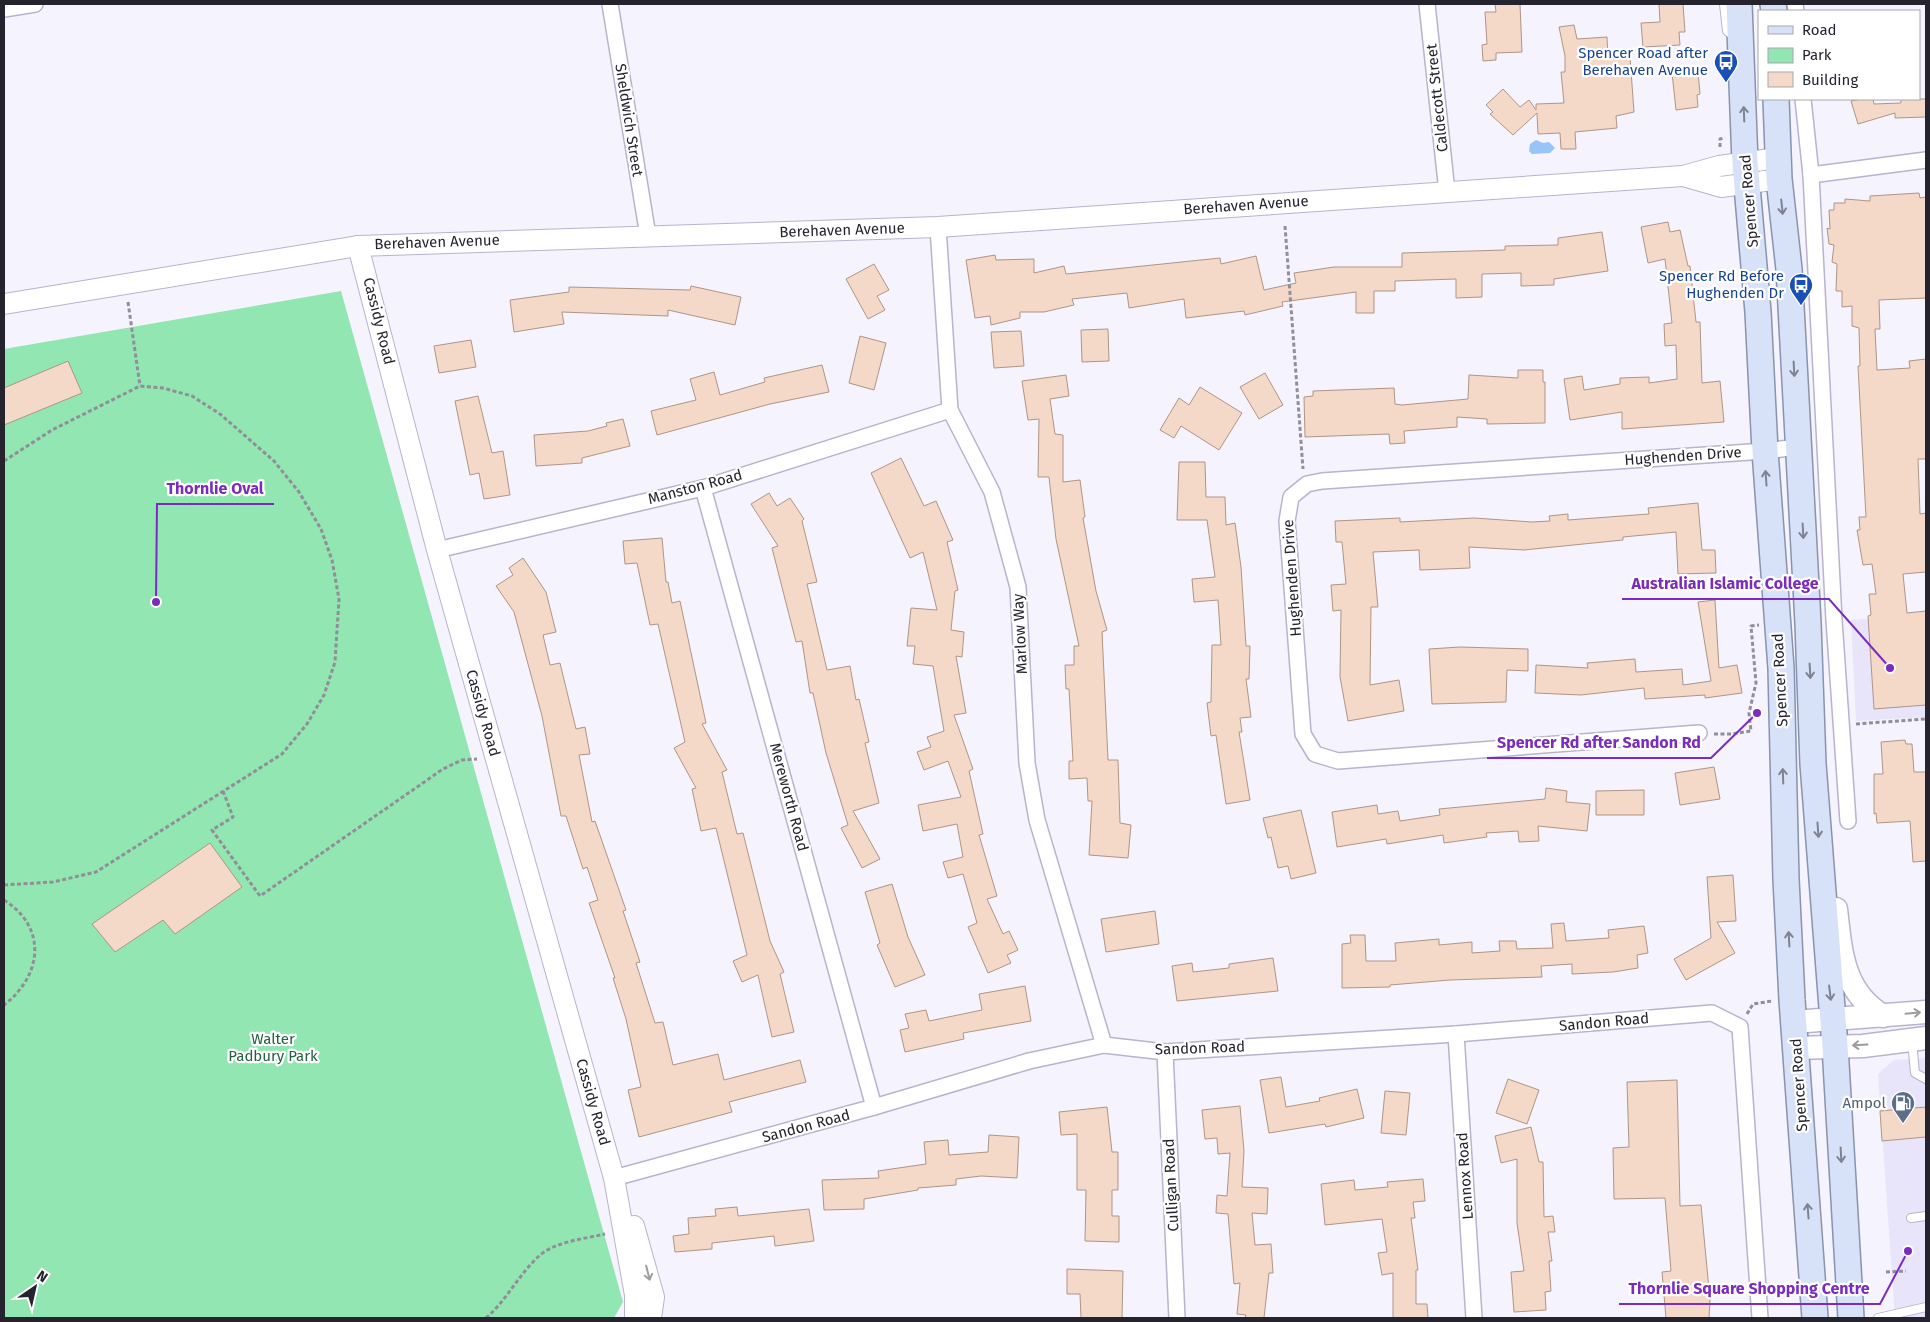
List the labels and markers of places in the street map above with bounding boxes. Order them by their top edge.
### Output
place label: Spencer Road after Berehaven Avenue [1578,44,1708,79]
bus stop icon: Spencer Road after Berehaven Avenue [1713,49,1739,83]
place label: Spencer Rd Before Hughenden Dr [1659,267,1784,302]
bus stop icon: Spencer Rd Before Hughenden Dr [1788,272,1814,306]
callout: Thornlie Oval [157,473,274,504]
callout: Australian Islamic College [1622,568,1829,599]
callout: Spencer Rd after Sandon Rd [1487,727,1711,758]
fuel station icon: Ampol [1890,1090,1916,1124]
place label: Ampol [1842,1094,1887,1112]
callout: Thornlie Square Shopping Centre [1619,1273,1880,1304]

